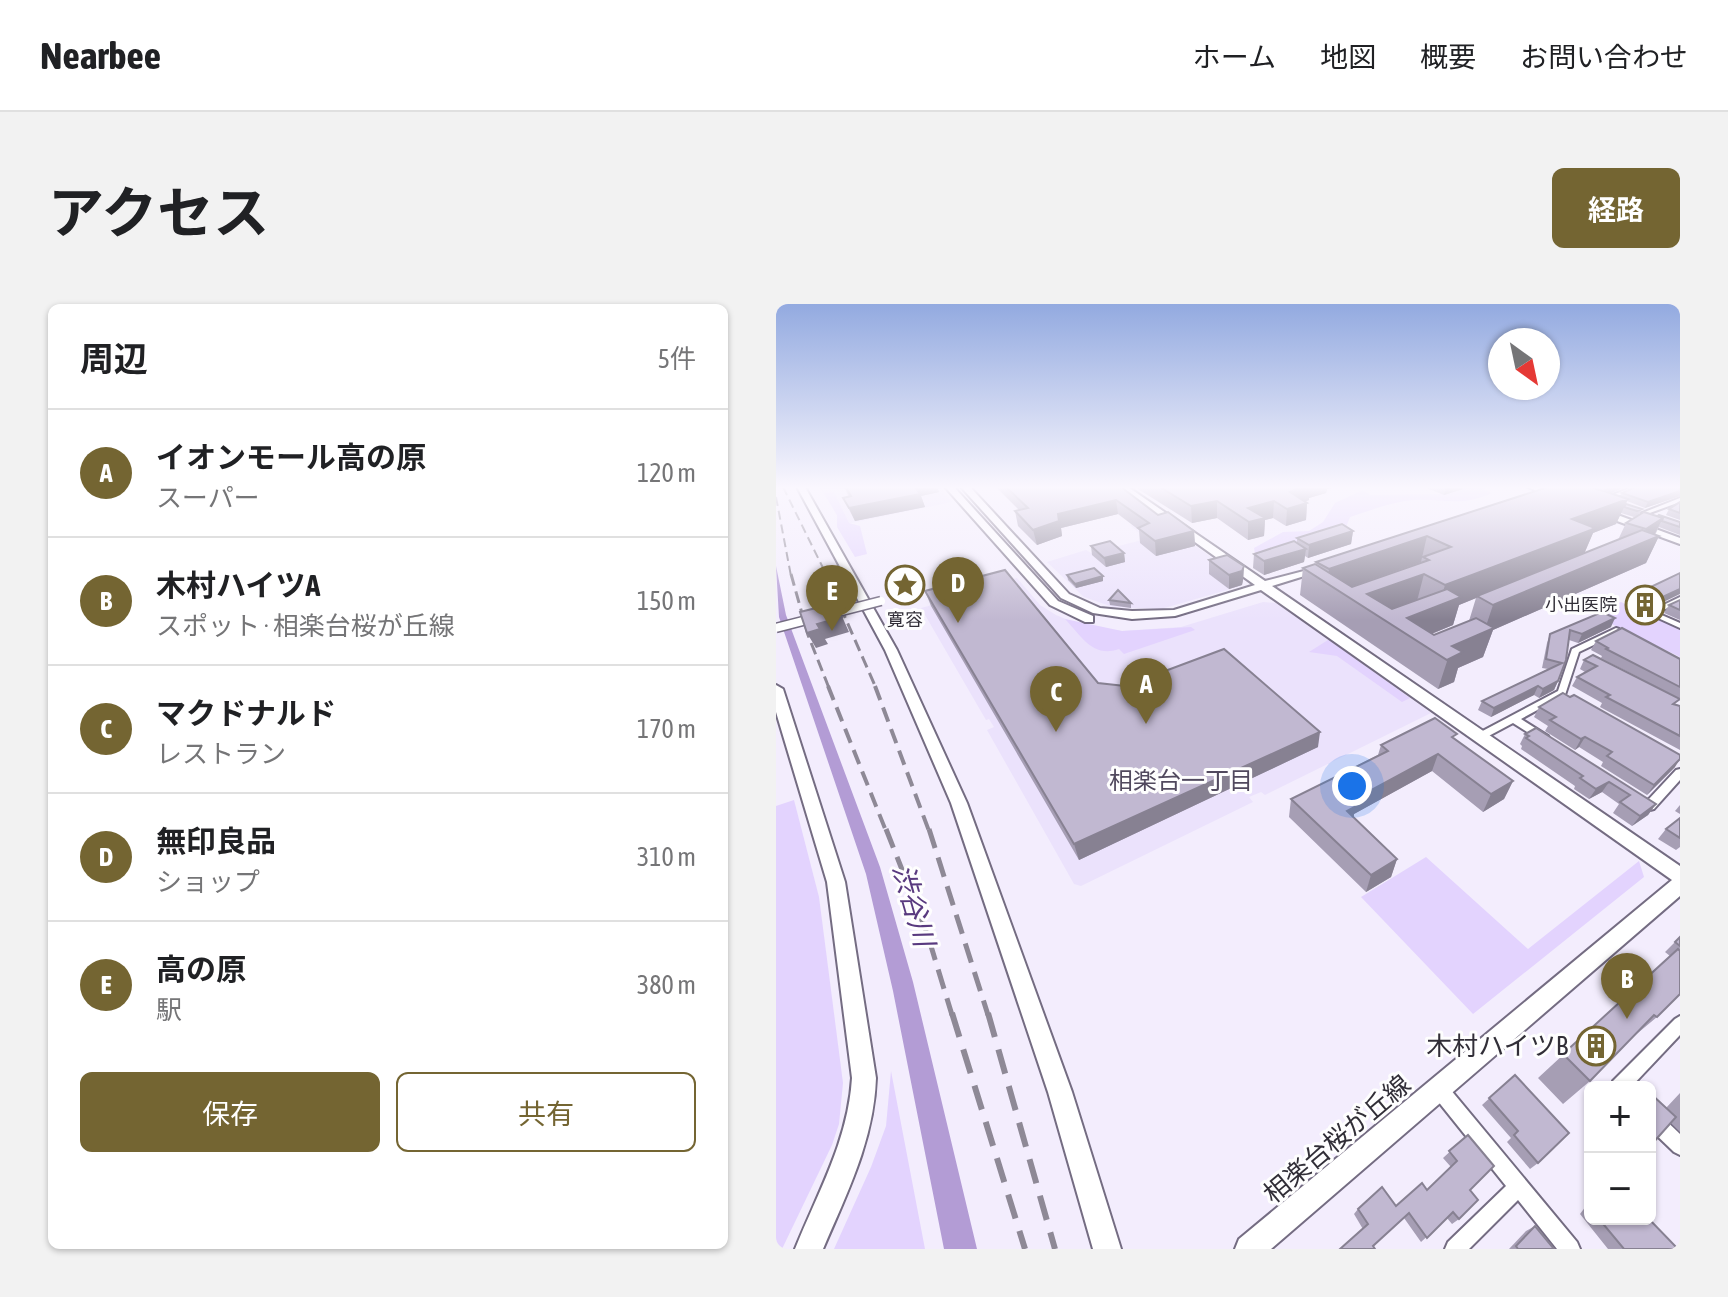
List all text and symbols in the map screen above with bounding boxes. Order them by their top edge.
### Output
text: Nearbee [40,34,161,77]
text: ホーム [1193,41,1276,73]
text: 地図 [1320,41,1376,73]
text: 概要 [1420,41,1476,73]
text: お問い合わせ [1520,41,1688,73]
button: 経路 [1552,168,1680,248]
text: アクセス [48,181,269,245]
north arrow [1488,328,1560,400]
text: 周辺 [80,339,148,378]
text: 5件 [658,344,696,374]
text: イオンモール高の原 [156,440,426,474]
text: A [100,458,112,488]
text: 120 m [637,458,696,488]
text: スーパー [156,483,260,513]
pin: D [932,557,984,623]
place icon: 寛容 [884,564,926,606]
pin: E [806,565,858,631]
text: 木村ハイツA [156,568,320,602]
building icon: 小出医院 [1624,584,1666,626]
text: B [100,586,112,616]
text: 150 m [637,586,696,616]
place label: 小出医院 [1545,594,1617,615]
place label: 寛容 [887,609,923,630]
text: スポット · 相楽台桜が丘線 [156,611,455,641]
pin: A [1120,658,1172,724]
pin: C [1030,666,1082,732]
text: マクドナルド [156,696,336,730]
text: C [100,714,112,744]
text: 170 m [637,714,696,744]
text: レストラン [156,739,286,769]
your location [1332,766,1372,806]
district label: 相楽台一丁目 [1109,767,1253,794]
text: 無印良品 [156,824,276,858]
text: D [99,842,113,872]
text: 310 m [637,842,696,872]
water label: 渋谷川 [887,860,942,953]
text: ショップ [156,867,260,897]
text: 高の原 [156,952,246,986]
pin: B [1601,953,1653,1019]
text: E [100,970,112,1000]
text: 380 m [637,970,696,1000]
text: 駅 [156,995,182,1025]
building icon: 木村ハイツB [1575,1025,1617,1067]
place label: 木村ハイツB [1426,1031,1569,1061]
street label: 相楽台桜が丘線 [1258,1069,1416,1209]
button: 保存 [80,1072,380,1152]
button: 共有 [396,1072,696,1152]
map controls [1584,1081,1656,1225]
button: + [1584,1081,1656,1153]
button: − [1584,1153,1656,1225]

